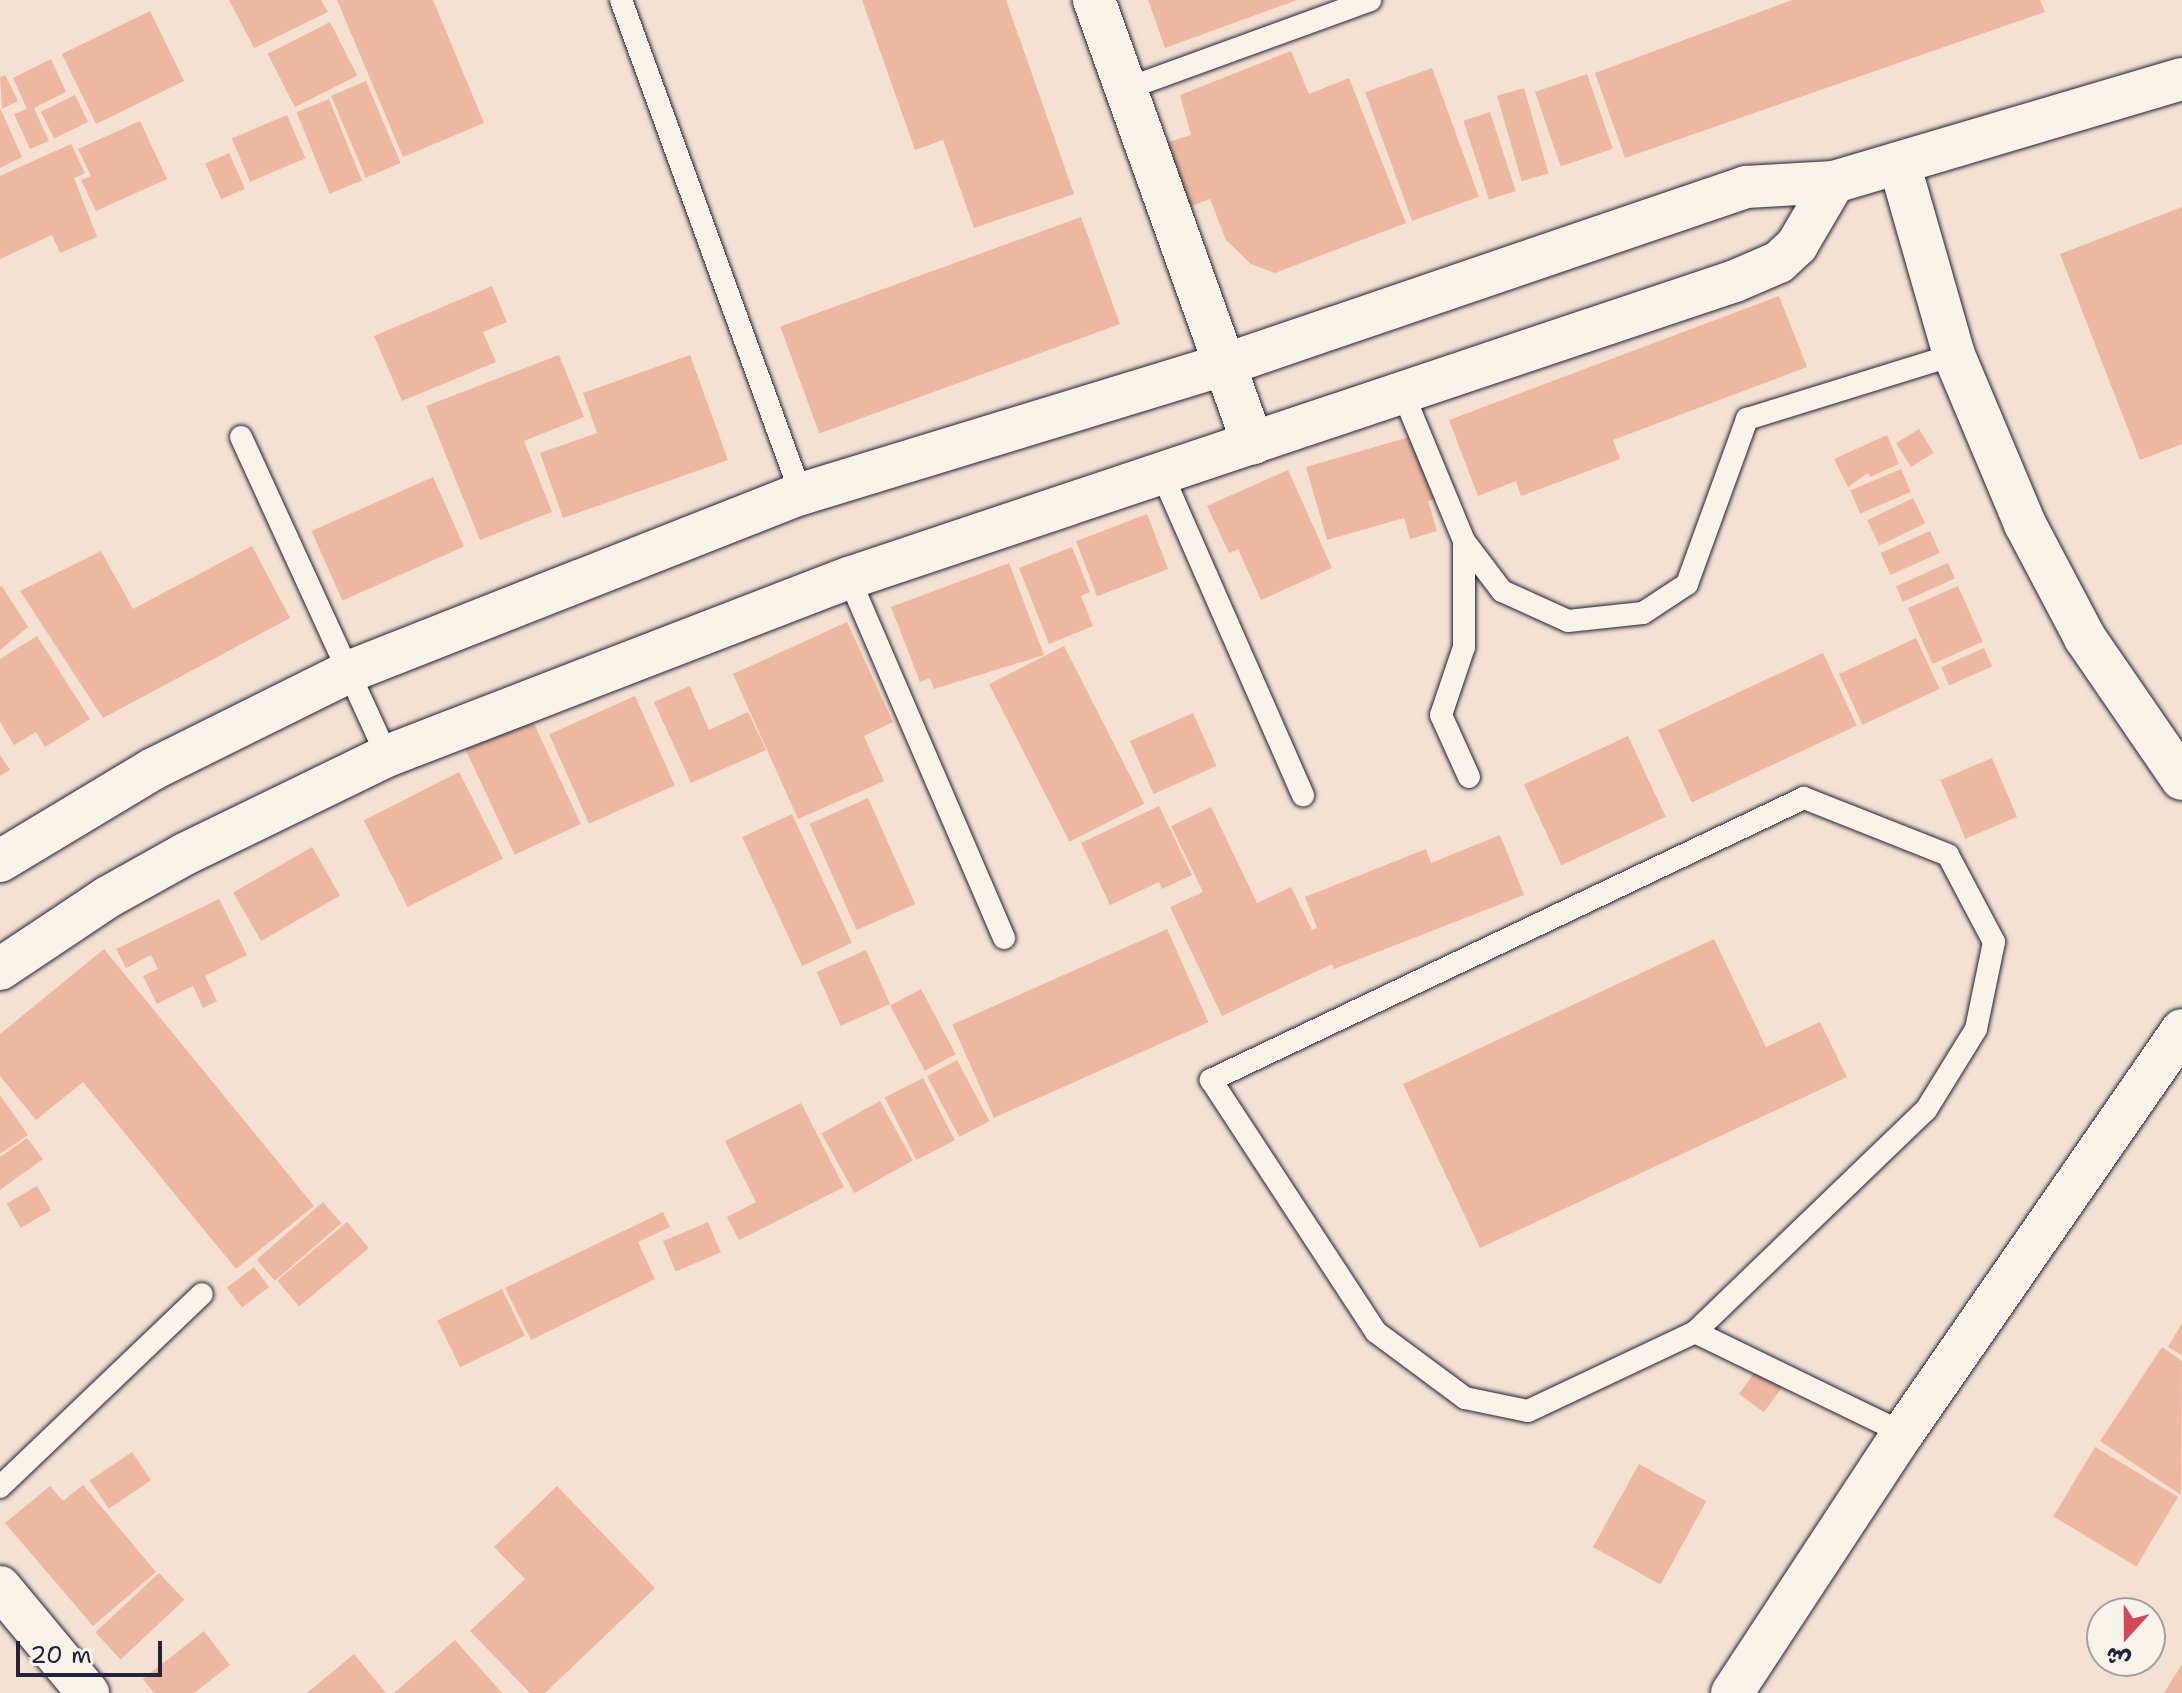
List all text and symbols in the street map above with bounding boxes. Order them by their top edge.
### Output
north arrow [2086,1597,2166,1677]
scale bar [20,1625,166,1675]
text: 20 m [30,1639,92,1671]
text: ش [2101,1640,2134,1676]

